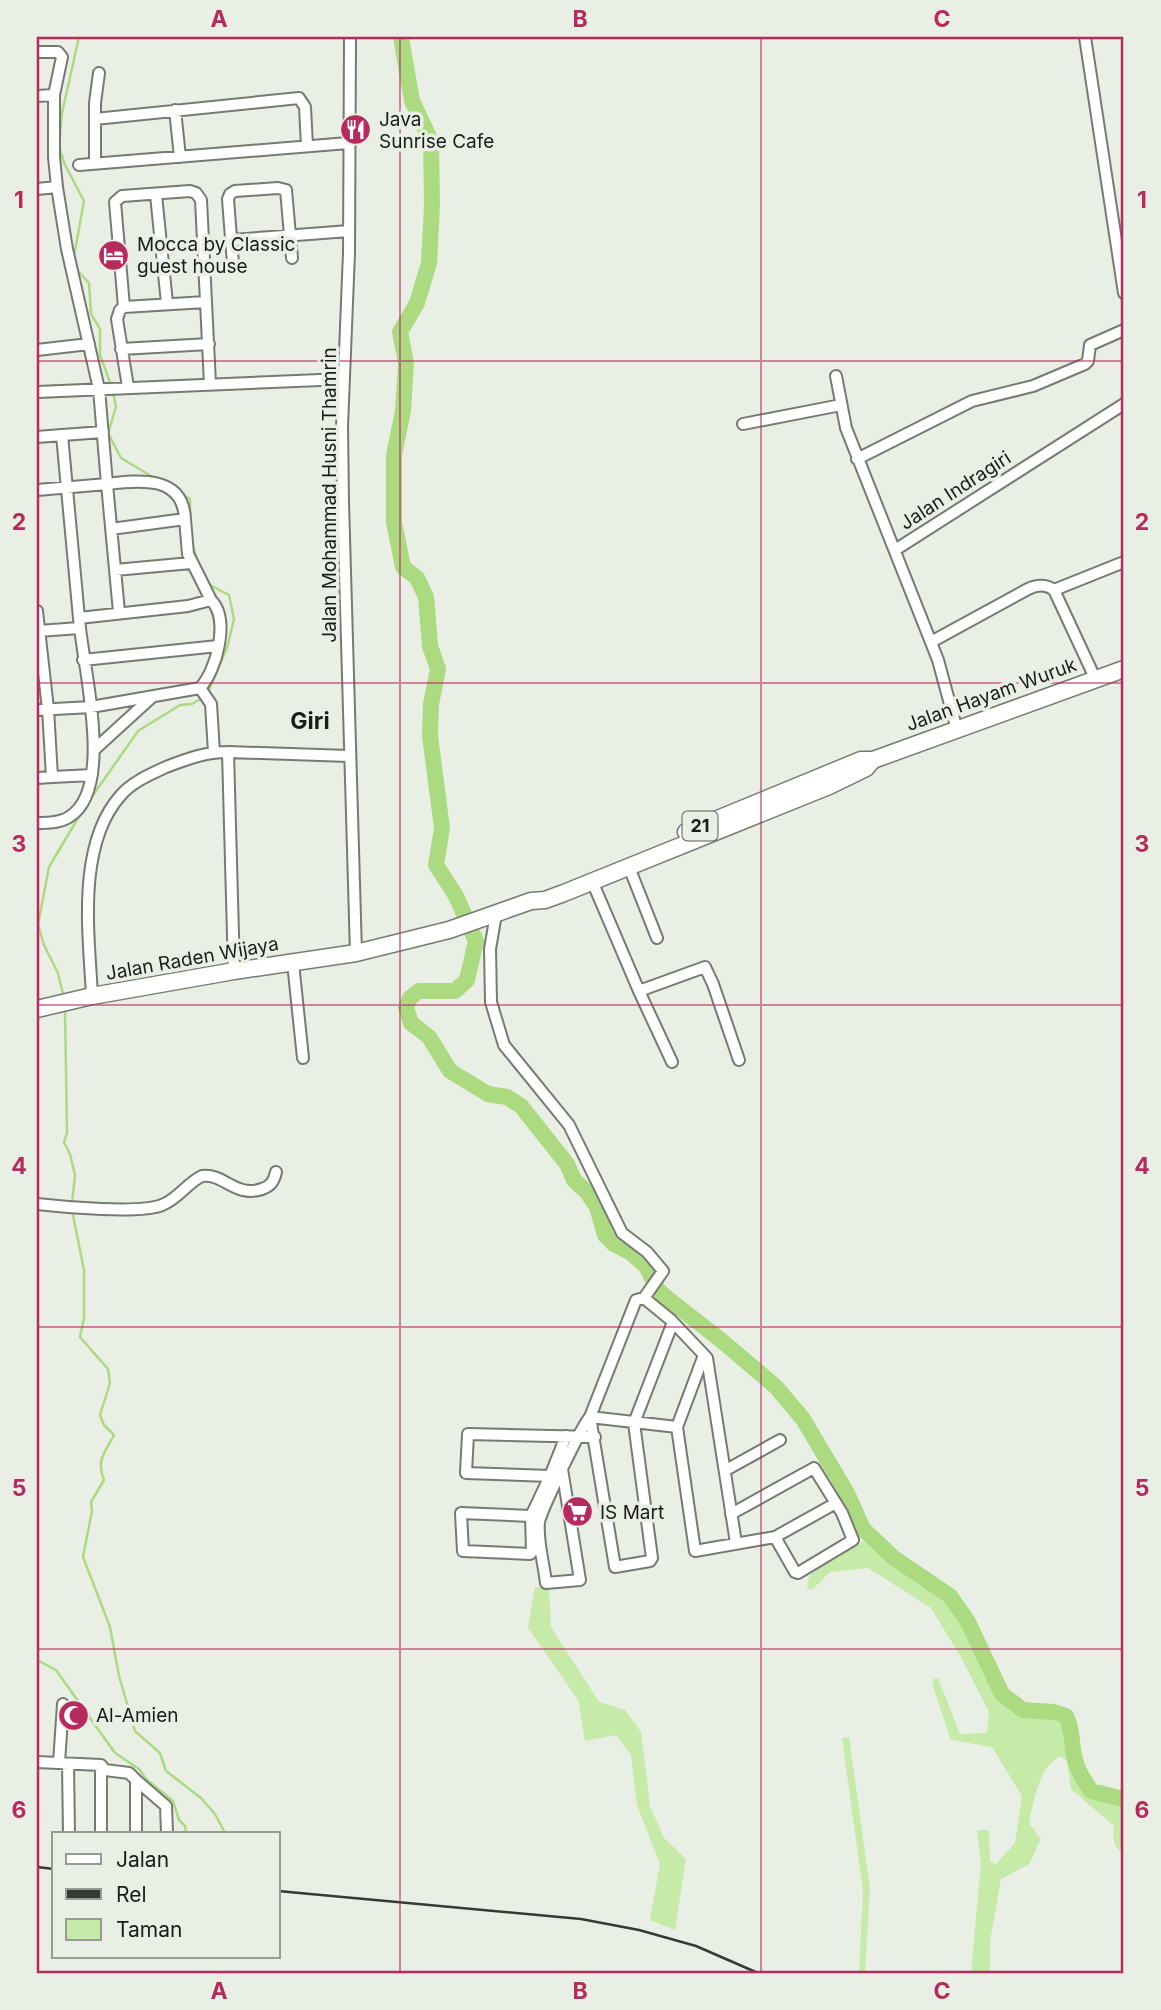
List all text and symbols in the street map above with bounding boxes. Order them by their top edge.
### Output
text: A [210,5,228,33]
text: B [572,5,588,33]
text: C [933,5,951,33]
place label: Java Sunrise Cafe [379,108,494,153]
restaurant icon: Java Sunrise Cafe [339,113,373,147]
text: 1 [14,186,24,214]
text: 1 [1137,186,1147,214]
place label: Mocca by Classic guest house [137,233,295,278]
hotel icon: Mocca by Classic guest house [97,238,131,272]
street label: Jalan Mohammad Husni Thamrin [318,347,341,643]
street label: Jalan Indragiri [896,446,1015,535]
text: 2 [12,508,26,536]
text: 2 [1135,508,1149,536]
street label: Jalan Hayam Wuruk [903,653,1080,736]
district label: Giri [290,707,330,735]
road number: 21 [682,812,718,840]
text: 3 [12,830,26,858]
text: 3 [1135,830,1149,858]
street label: Jalan Raden Wijaya [104,932,280,985]
text: 4 [11,1152,27,1180]
text: 4 [1134,1152,1150,1180]
text: 5 [12,1474,26,1502]
text: 5 [1135,1474,1149,1502]
supermarket icon: IS Mart [560,1495,594,1529]
place label: IS Mart [600,1501,664,1524]
mosque icon: Al-Amien [56,1698,90,1732]
place label: Al-Amien [96,1704,178,1727]
text: 6 [12,1796,26,1824]
text: 6 [1135,1796,1149,1824]
legend [52,1832,280,1958]
text: Jalan [116,1847,169,1872]
text: Rel [116,1882,147,1907]
text: Taman [116,1917,182,1942]
text: A [210,1977,228,2005]
text: B [572,1977,588,2005]
text: C [933,1977,951,2005]

